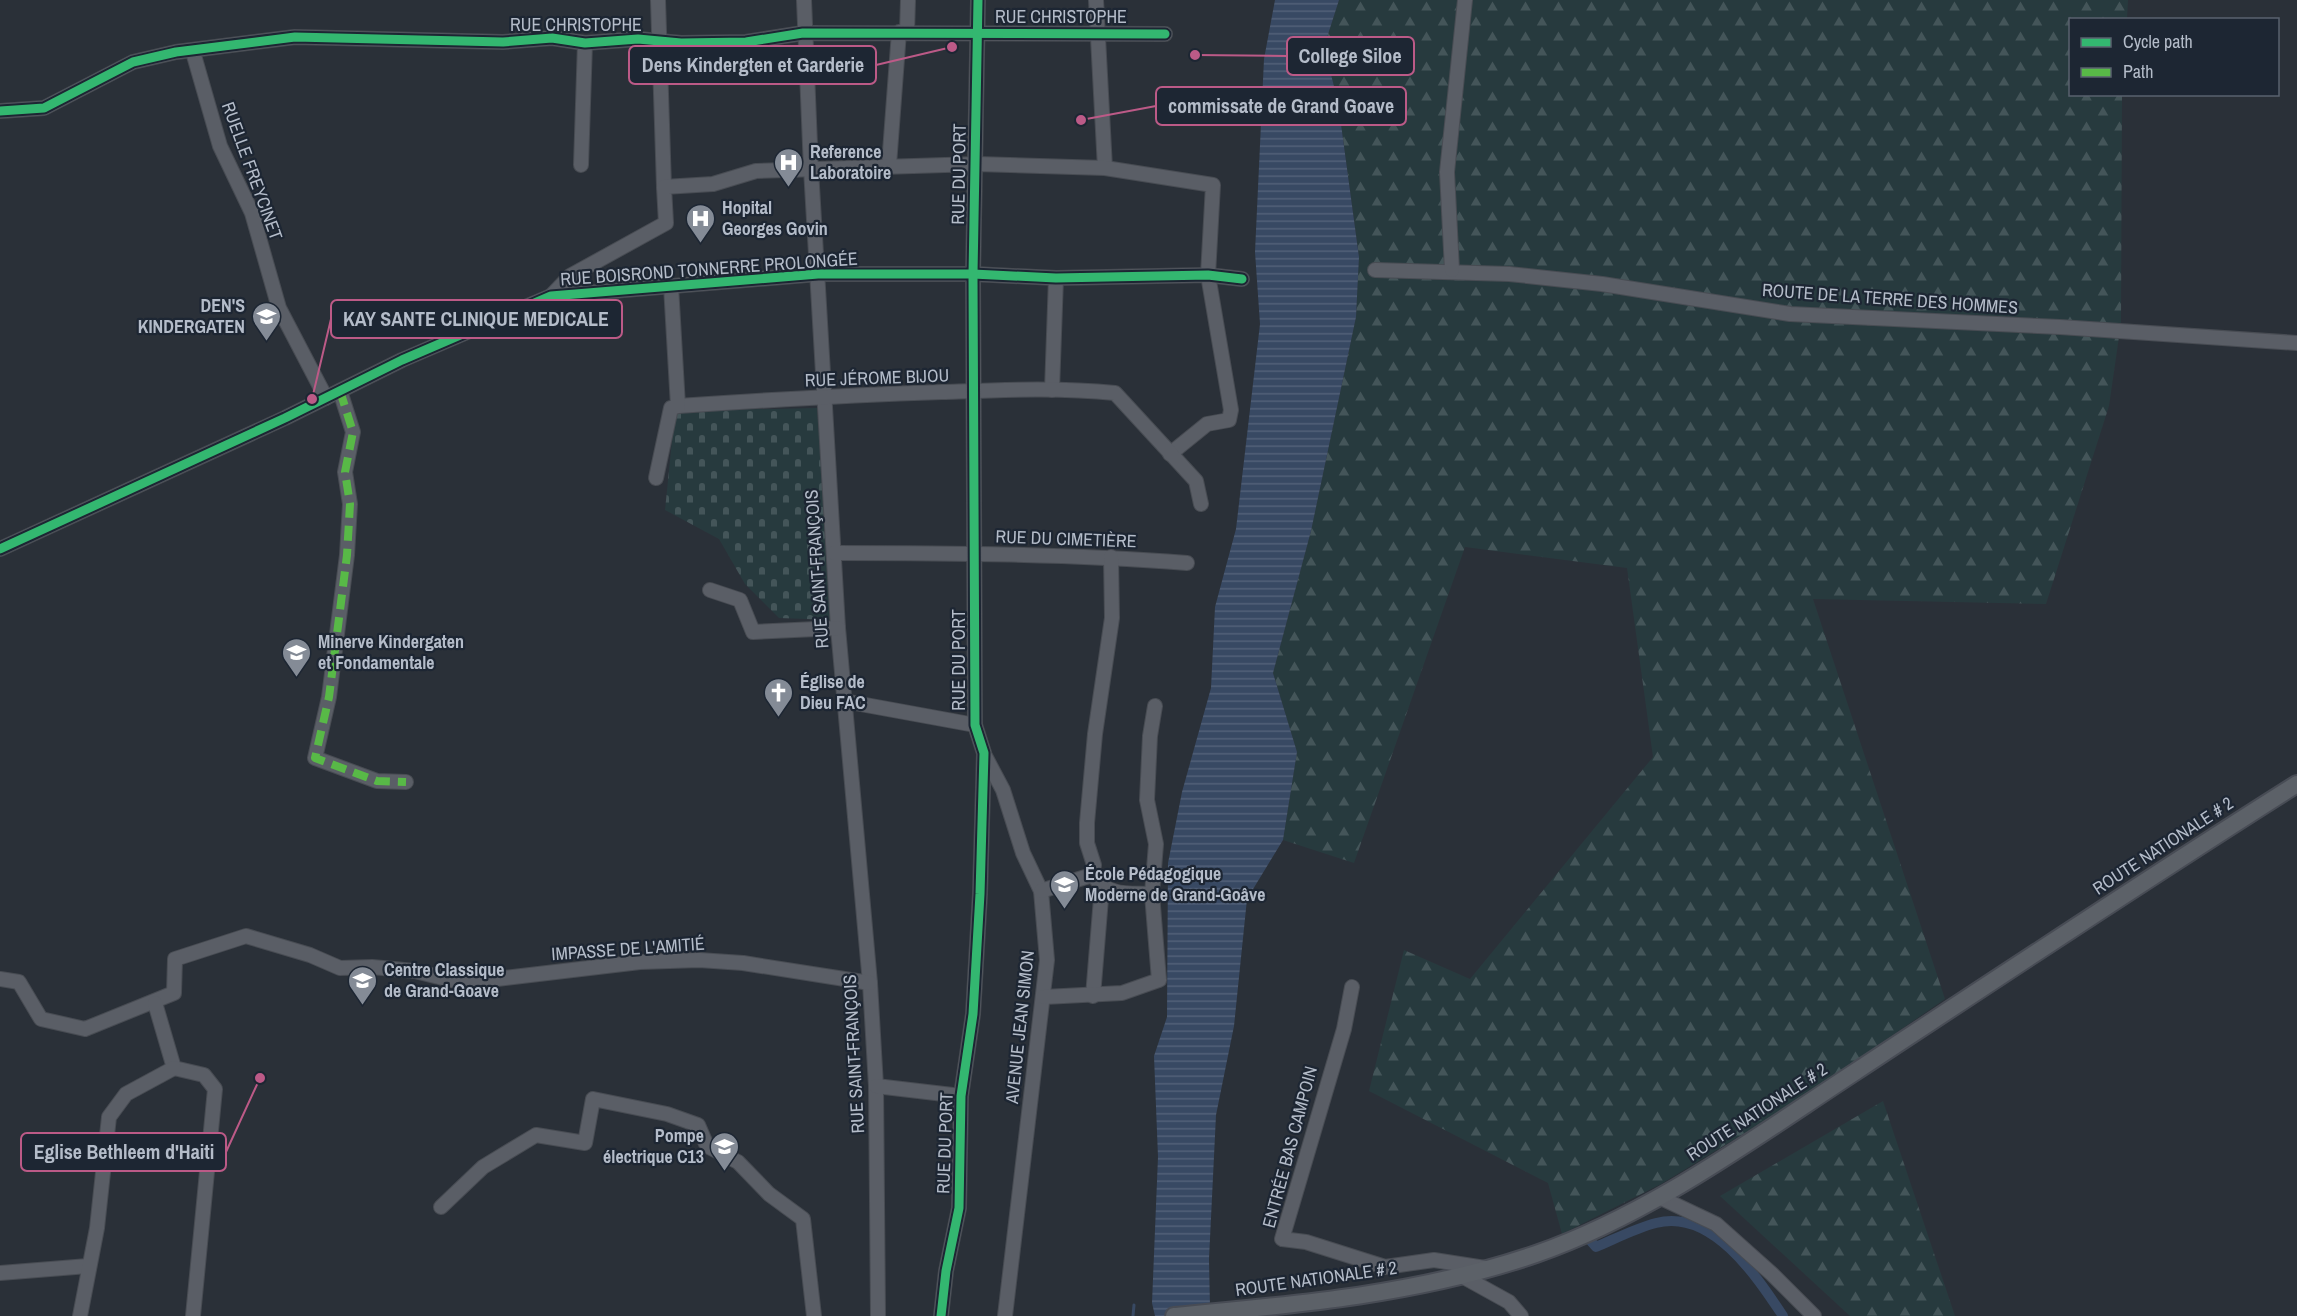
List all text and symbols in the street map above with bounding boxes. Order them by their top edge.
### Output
street label: RUE CHRISTOPHE [995,4,1127,29]
street label: RUE CHRISTOPHE [510,12,642,37]
legend [2069,18,2279,96]
text: Cycle path [2123,29,2193,54]
callout: College Siloe [1287,37,1414,75]
text: College Siloe [1299,42,1402,69]
callout: Dens Kindergten et Garderie [629,46,876,84]
text: Dens Kindergten et Garderie [642,51,864,78]
text: Path [2123,59,2153,84]
callout: commissate de Grand Goave [1156,87,1406,125]
text: commissate de Grand Goave [1168,92,1394,119]
street label: RUELLE FREYCINET [216,98,289,243]
street label: RUE DU PORT [945,123,972,225]
place label: Reference Laboratoire [810,139,891,185]
hospital icon: Reference Laboratoire [773,146,805,188]
place label: Hopital Georges Govin [722,195,828,241]
hospital icon: Hopital Georges Govin [685,202,717,244]
street label: RUE BOISROND TONNERRE PROLONGÉE [559,246,858,291]
street label: ROUTE DE LA TERRE DES HOMMES [1761,277,2019,320]
place label: DEN'S KINDERGATEN [138,293,245,339]
school or university icon: DEN'S KINDERGATEN [250,300,282,342]
callout: KAY SANTE CLINIQUE MEDICALE [331,300,622,338]
text: KAY SANTE CLINIQUE MEDICALE [343,305,609,332]
street label: RUE JÉROME BIJOU [804,362,950,393]
street label: RUE SAINT-FRANÇOIS [798,489,835,649]
street label: RUE DU CIMETIÈRE [995,524,1137,553]
street label: RUE DU PORT [946,609,971,711]
place label: Minerve Kindergaten et Fondamentale [318,629,464,675]
school or university icon: Minerve Kindergaten et Fondamentale [281,636,313,678]
place label: Église de Dieu FAC [800,669,866,715]
church icon: Église de Dieu FAC [763,676,795,718]
street label: ROUTE NATIONALE # 2 [2088,791,2238,900]
place label: École Pédagogique Moderne de Grand-Goâve [1085,861,1265,907]
school or university icon: École Pédagogique Moderne de Grand-Goâve [1048,868,1080,910]
street label: IMPASSE DE L'AMITIÉ [551,931,705,966]
street label: AVENUE JEAN SIMON [999,949,1040,1106]
place label: Centre Classique de Grand-Goave [384,957,505,1003]
school or university icon: Centre Classique de Grand-Goave [347,964,379,1006]
street label: RUE SAINT-FRANÇOIS [837,974,870,1134]
street label: ROUTE NATIONALE # 2 [1682,1057,1832,1166]
street label: ENTRÉE BAS CAMPOIN [1256,1063,1323,1231]
street label: RUE DU PORT [930,1092,959,1194]
place label: Pompe électrique C13 [603,1123,704,1169]
school or university icon: Pompe électrique C13 [709,1130,741,1172]
callout: Eglise Bethleem d'Haiti [21,1133,226,1171]
text: Eglise Bethleem d'Haiti [34,1138,214,1165]
street label: ROUTE NATIONALE # 2 [1233,1255,1398,1302]

